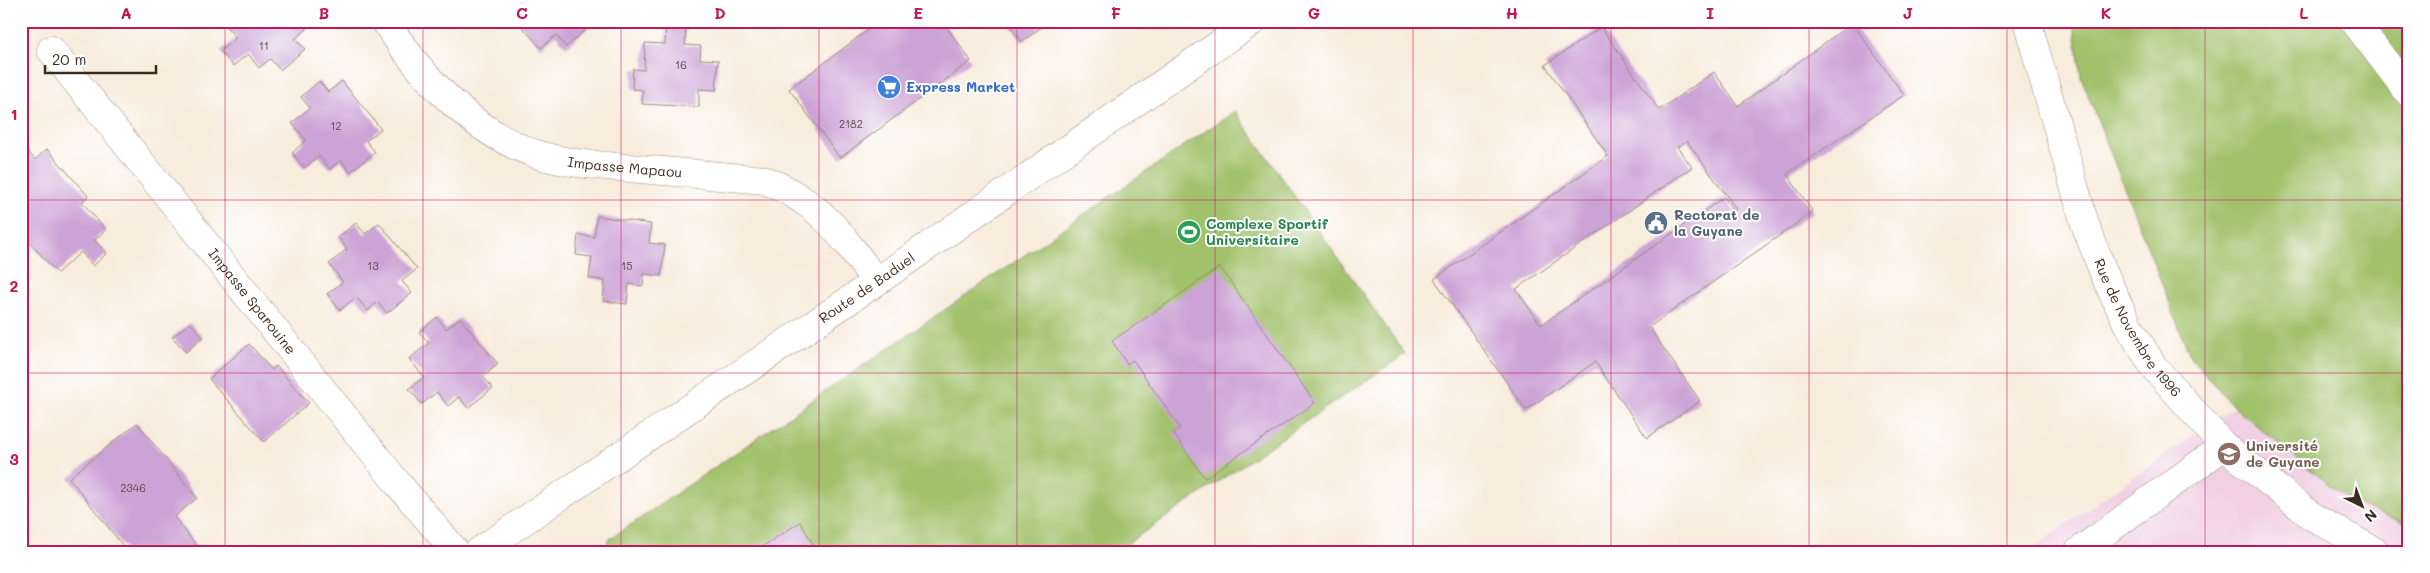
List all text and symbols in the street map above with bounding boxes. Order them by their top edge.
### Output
text: A [120,2,132,23]
text: B [319,2,329,23]
text: C [516,2,528,23]
text: D [714,2,726,23]
text: E [913,2,923,23]
text: F [1111,2,1121,23]
text: G [1308,2,1320,23]
text: H [1506,2,1518,23]
text: I [1706,2,1714,23]
text: J [1903,2,1913,23]
text: K [2101,2,2111,23]
text: L [2299,2,2309,23]
house number: 11 [259,38,269,53]
scale bar [45,42,156,74]
text: 20 m [52,49,86,69]
house number: 16 [675,57,687,72]
supermarket icon: Express Market [876,74,902,100]
place label: Express Market [906,77,1015,96]
text: 1 [10,103,18,124]
house number: 2182 [839,116,863,131]
house number: 12 [330,118,342,133]
street label: Impasse Mapaou [566,152,683,182]
place label: Rectorat de la Guyane [1674,205,1759,240]
public building icon: Rectorat de la Guyane [1643,210,1669,236]
place label: Complexe Sportif Universitaire [1206,214,1329,249]
sports icon: Complexe Sportif Universitaire [1176,219,1202,245]
street label: Impasse Sparouine [204,244,301,358]
street label: Route de Baduel [815,248,918,327]
street label: Rue de Novembre 1996 [2090,256,2186,400]
house number: 13 [367,258,379,273]
house number: 15 [621,258,633,273]
text: 2 [10,275,19,296]
place label: Université de Guyane [2246,436,2320,471]
school or university icon: Université de Guyane [2216,441,2242,467]
text: 3 [9,448,19,469]
house number: 2346 [120,480,146,495]
north arrow [2338,480,2388,530]
text: N [2361,505,2381,527]

